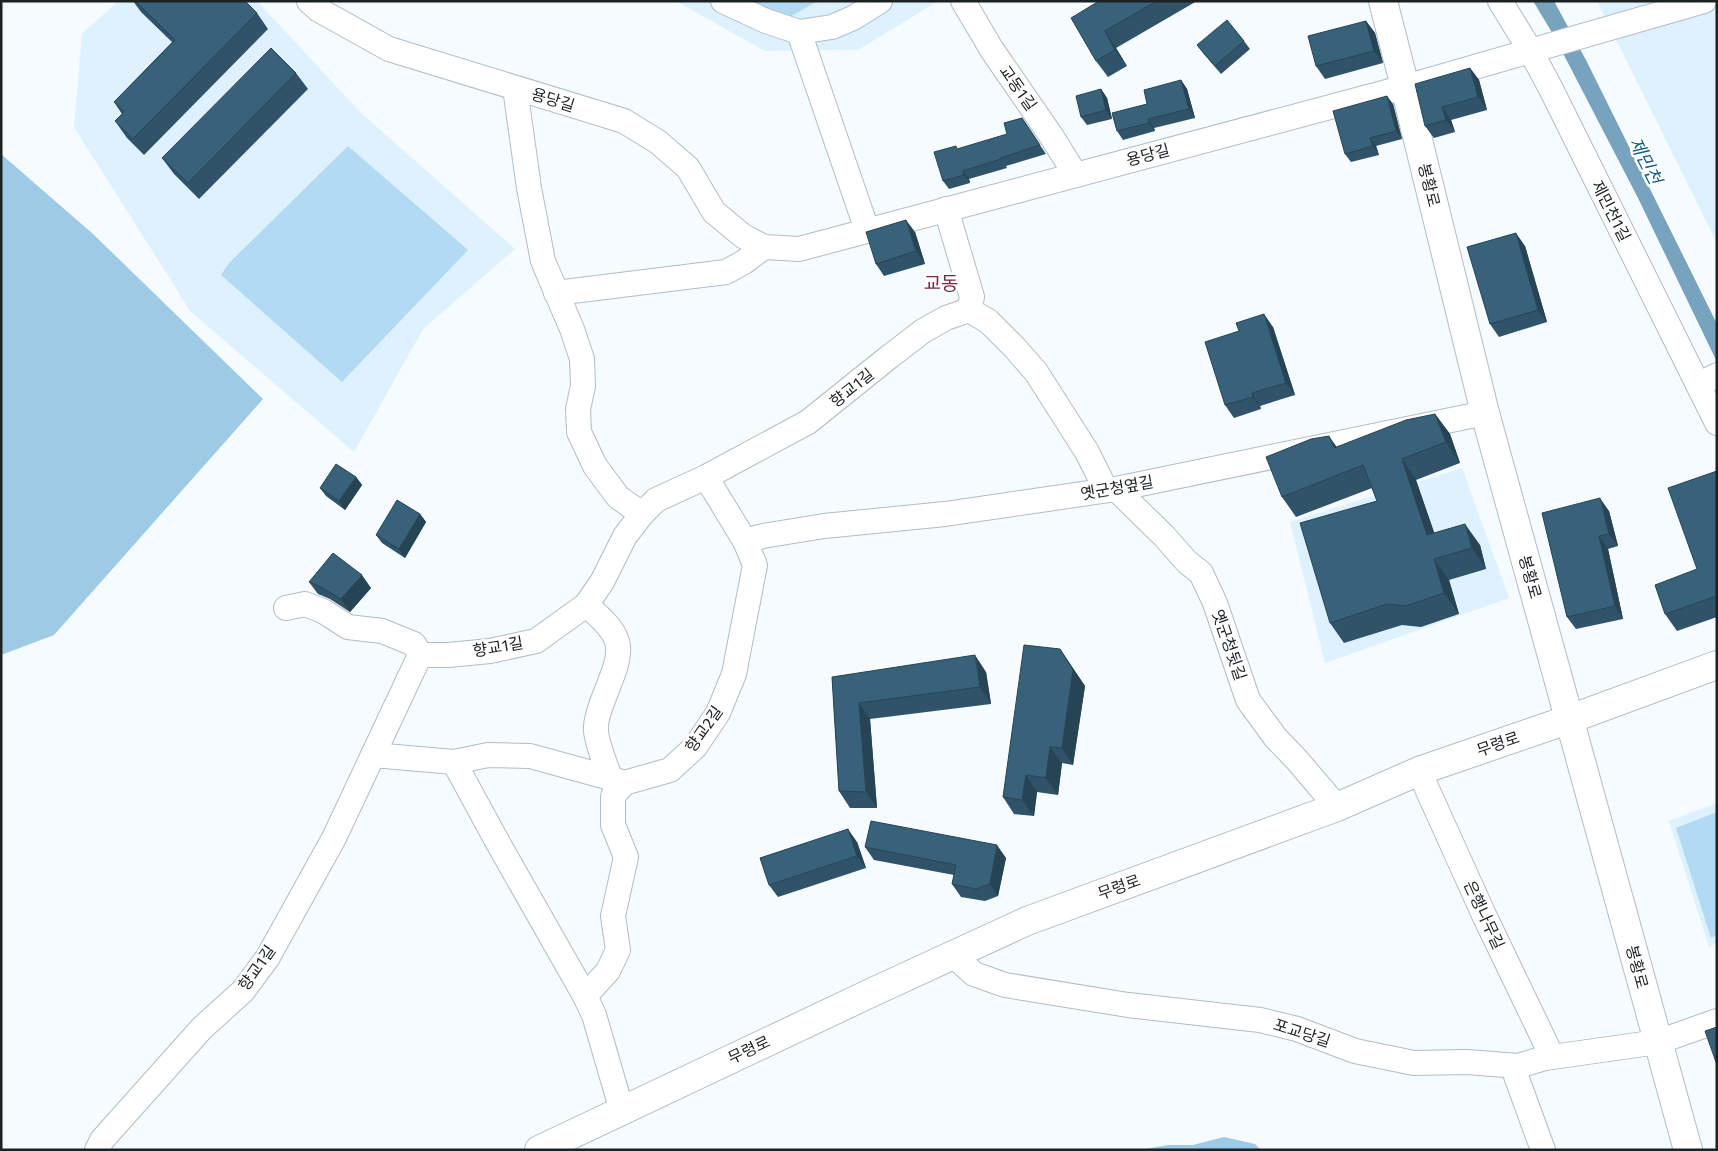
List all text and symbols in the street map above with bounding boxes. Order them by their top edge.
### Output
street label: 교동1길 [996,62,1040,114]
street label: 용당길 [529,84,577,116]
water label: 제민천 [1624,134,1667,190]
street label: 용당길 [1124,140,1172,170]
street label: 봉황로 [1414,161,1444,209]
street label: 제민천1길 [1588,177,1634,245]
district label: 교동 [924,272,958,295]
street label: 향교1길 [826,365,878,411]
street label: 옛군청옆길 [1079,472,1155,504]
street label: 봉황로 [1515,553,1545,601]
street label: 옛군청뒷길 [1208,607,1250,683]
street label: 향교1길 [471,633,525,661]
street label: 향교2길 [681,702,727,756]
street label: 무령로 [1474,728,1522,760]
street label: 무령로 [1095,870,1143,903]
street label: 은행나무길 [1460,878,1508,952]
street label: 향교1길 [235,942,279,994]
street label: 봉황로 [1622,943,1652,991]
street label: 포교당길 [1271,1015,1333,1051]
street label: 무령로 [725,1032,773,1068]

